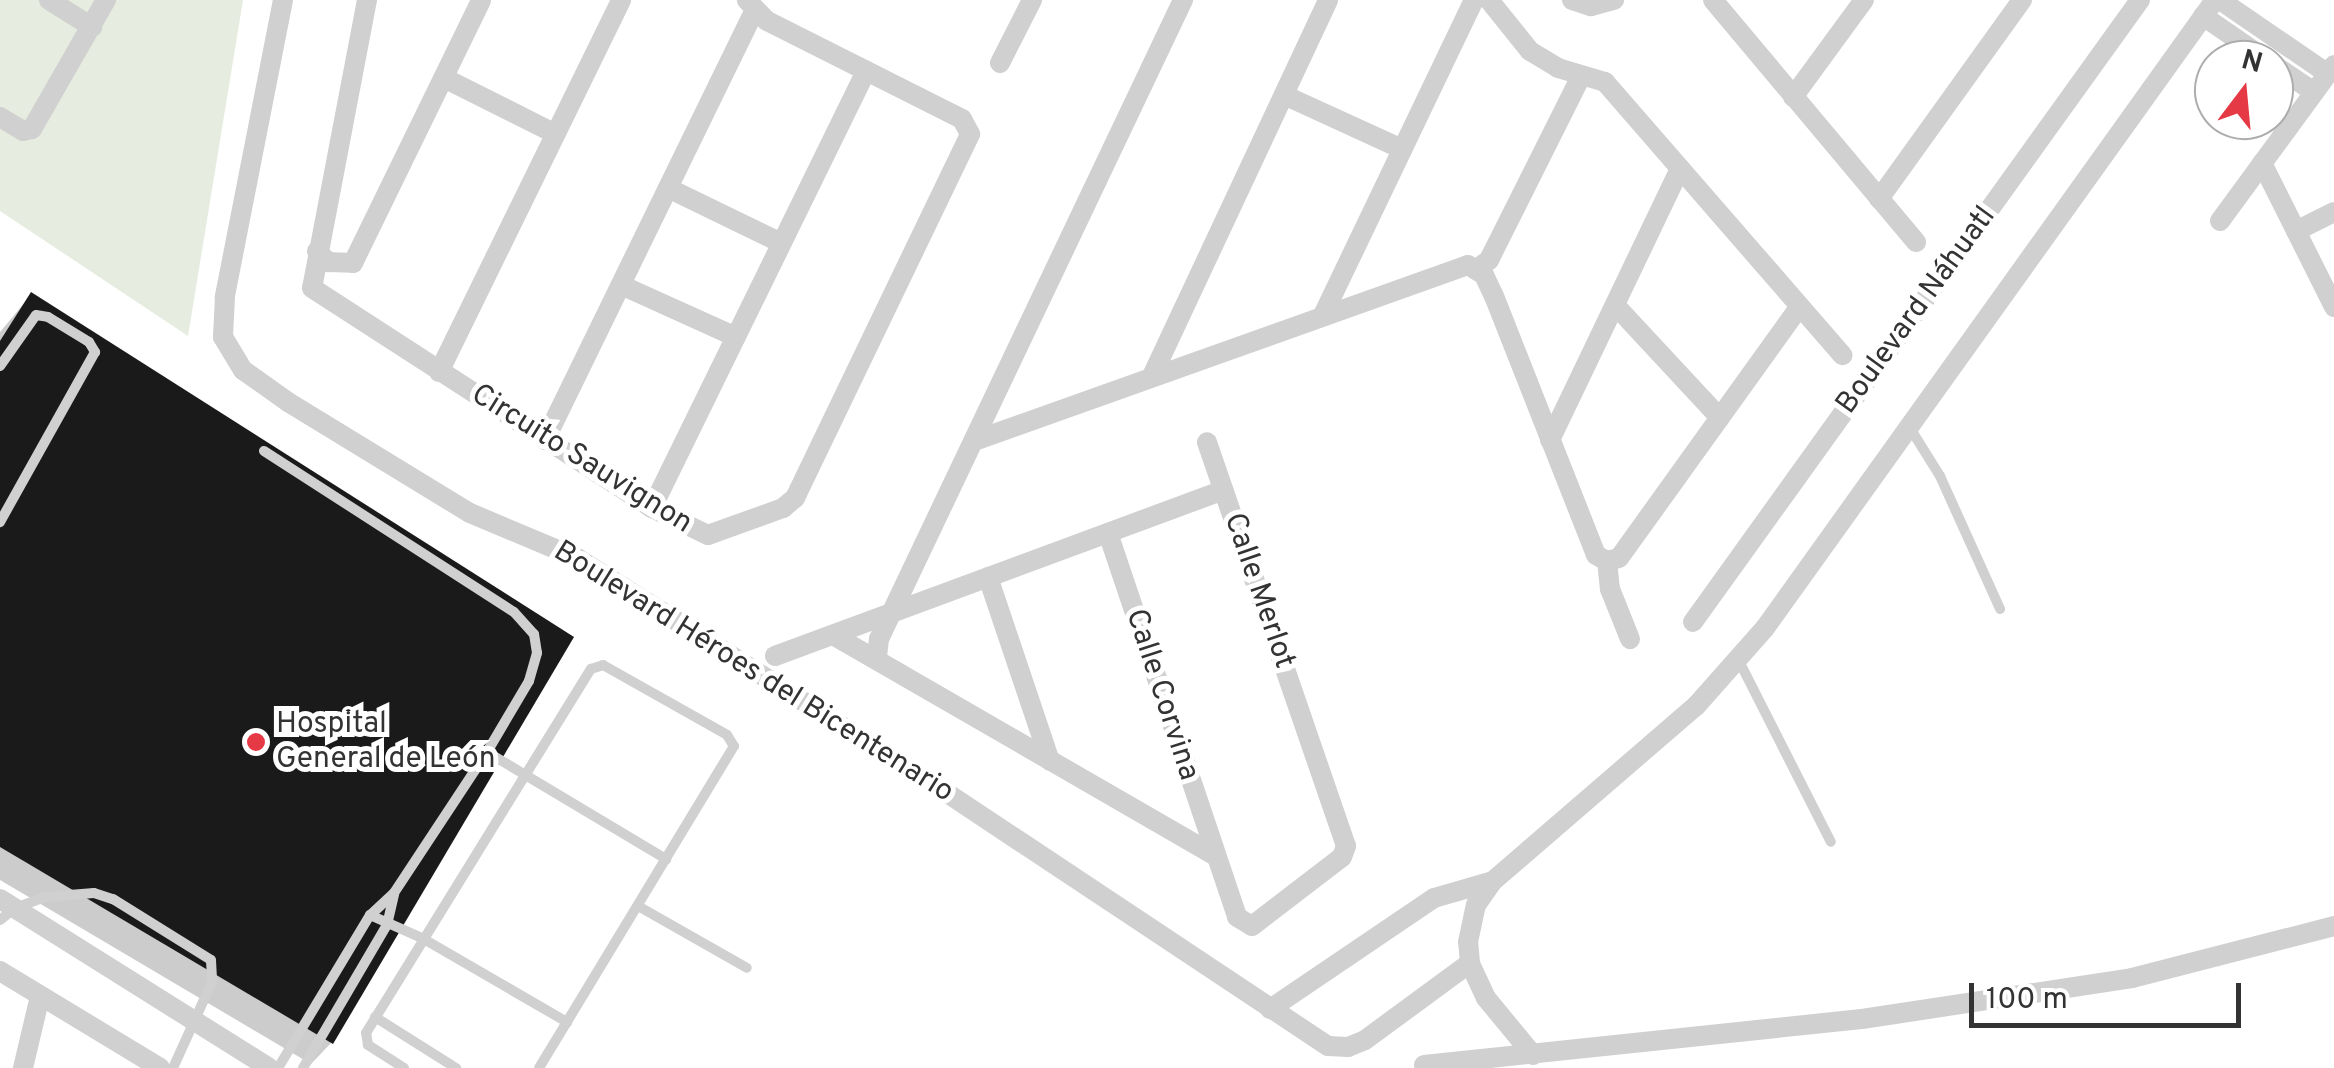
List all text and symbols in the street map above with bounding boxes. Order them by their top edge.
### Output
north arrow [2194,40,2294,140]
text: N [2237,43,2266,83]
street label: Boulevard Náhuatl [1830,200,2004,422]
street label: Circuito Sauvignon [464,377,698,543]
street label: Calle Merlot [1215,509,1301,673]
street label: Boulevard Héroes del Bicentenario [546,535,960,811]
street label: Calle Corvina [1116,605,1206,785]
place label: Hospital General de León [276,707,496,778]
marker: Hospital General de León [245,731,267,753]
scale bar [1974,963,2246,1025]
text: 100 m [1986,982,2068,1019]

